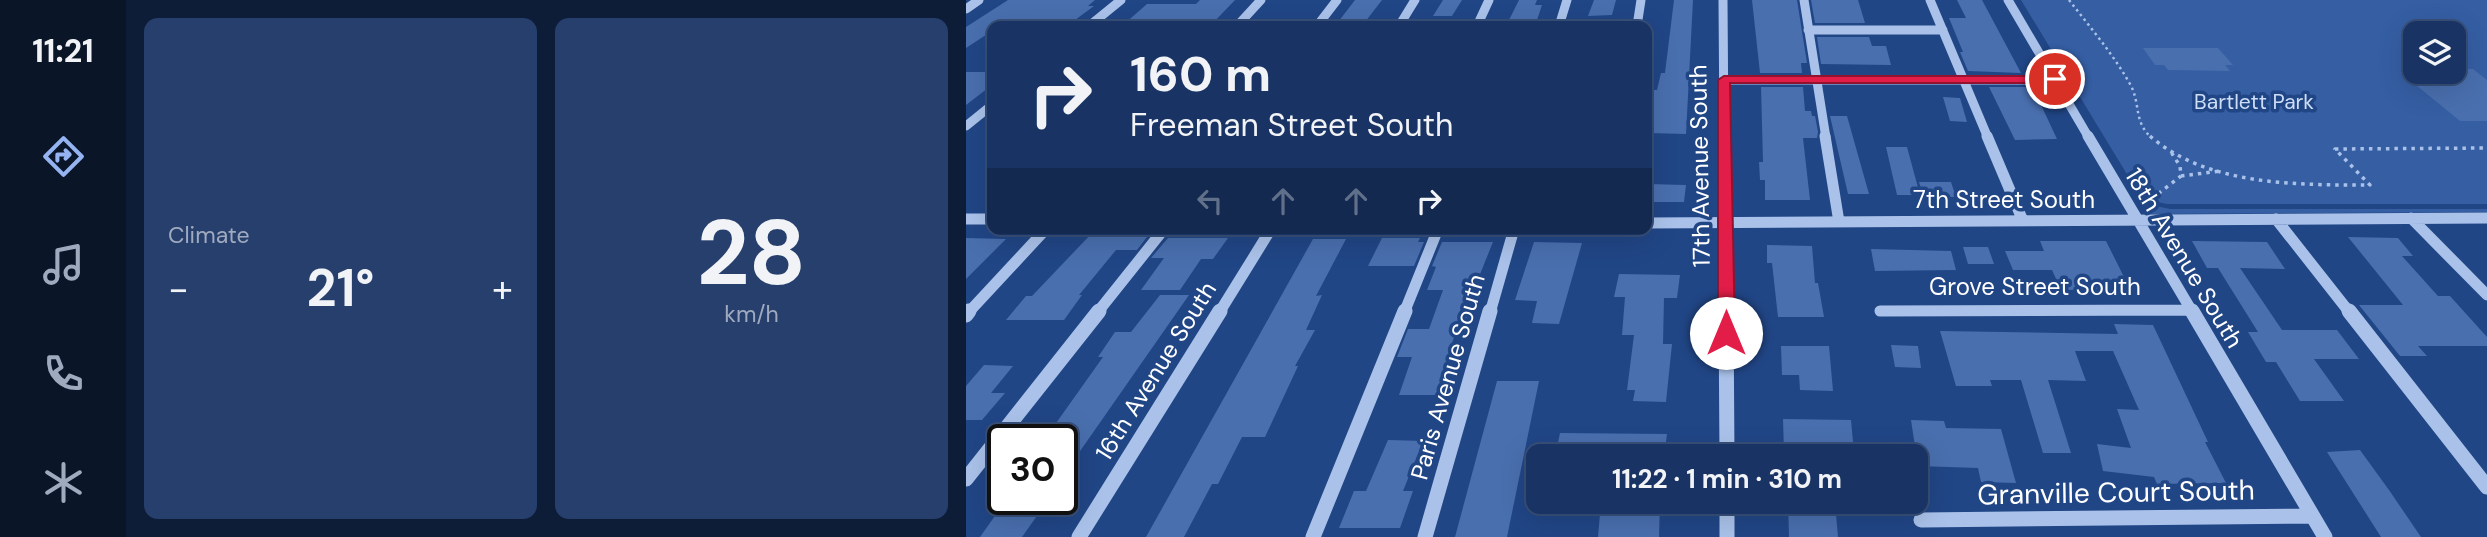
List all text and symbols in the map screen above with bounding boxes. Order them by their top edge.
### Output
map controls [2403,21,2466,84]
button: layers [2403,21,2466,84]
text: 11:21 [32,30,94,72]
text: 160 m [1130,42,1271,106]
icon: right [1015,49,1106,140]
pin [2025,49,2085,109]
icon: arrive [2036,60,2074,98]
street label: 17th Avenue South [1682,64,1717,268]
park label: Bartlett Park [2194,88,2314,116]
text: Freeman Street South [1130,104,1454,146]
icon: directions [39,132,88,181]
street label: 18th Avenue South [2118,162,2250,353]
icon: left [1191,182,1229,220]
icon: ahead [1264,182,1302,220]
icon: ahead [1337,182,1375,220]
icon: right [1410,182,1448,220]
street label: 7th Street South [1913,184,2095,215]
text: 28 [697,194,806,312]
text: Climate [168,220,250,250]
icon: music [39,240,88,289]
text: 21° [307,254,374,322]
text: − [168,264,189,314]
text: + [492,264,513,314]
street label: Paris Avenue South [1403,270,1492,483]
street label: Grove Street South [1929,271,2141,302]
street label: 16th Avenue South [1088,276,1223,466]
position arrow [1689,296,1763,370]
text: km/h [724,299,779,329]
icon: phone [39,349,88,398]
speed limit sign: 30 [987,424,1078,515]
icon: climate [39,458,88,507]
text: 11:22 · 1 min · 310 m [1612,462,1842,496]
street label: Granville Court South [1977,472,2255,513]

